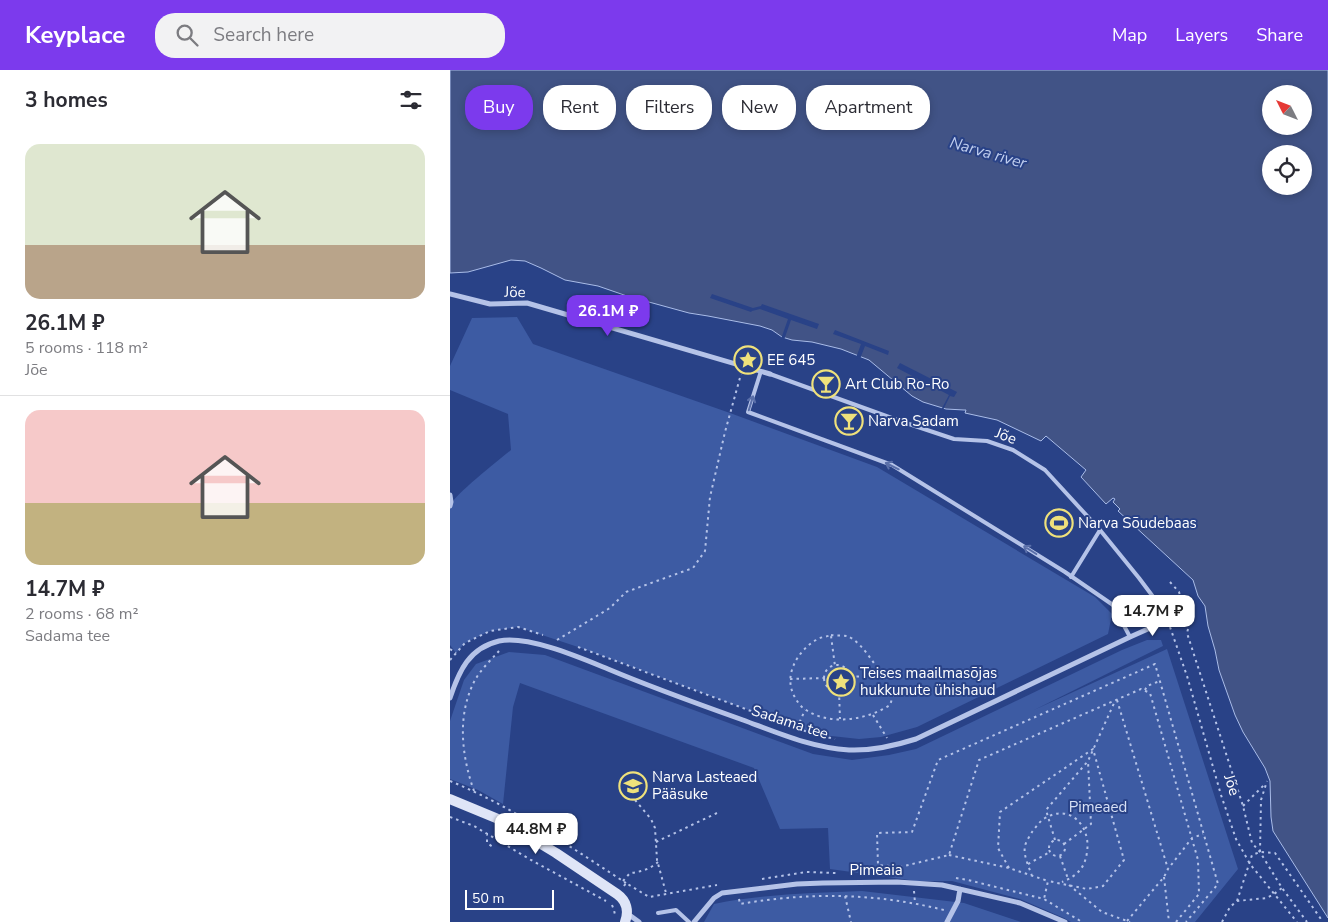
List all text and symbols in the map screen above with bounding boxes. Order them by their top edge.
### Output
search box [155,13,505,58]
text: Keyplace [25,19,125,51]
icon: search [173,21,201,49]
text: Search here [213,22,314,48]
text: Map [1112,23,1147,47]
text: Layers [1175,23,1228,47]
text: Share [1256,23,1303,47]
chip: Buy [465,85,533,130]
chip: Rent [543,85,616,130]
chip: Filters [626,85,712,130]
chip: New [722,85,796,130]
chip: Apartment [806,85,930,130]
north arrow [1262,85,1312,135]
map controls [1262,85,1312,195]
text: 3 homes [25,86,108,114]
icon: filters [397,86,425,114]
water label: Narva river [947,132,1030,175]
button: locate [1262,145,1312,195]
icon: home [180,177,270,267]
street label: Jõe [503,282,526,302]
pin: 26.1M ₽ [562,294,654,337]
text: 26.1M ₽ [578,300,638,322]
text: 26.1M ₽ [25,309,105,337]
text: 5 rooms · 118 m² [25,337,148,359]
place icon: EE 645 [733,345,763,375]
place label: EE 645 [767,350,815,370]
text: Jõe [25,359,48,381]
bar icon: Art Club Ro-Ro [811,369,841,399]
place label: Art Club Ro-Ro [845,374,949,394]
one-way arrow [747,395,757,411]
bar icon: Narva Sadam [834,406,864,436]
place label: Narva Sadam [868,411,959,431]
street label: Jõe [992,423,1019,449]
icon: home [180,442,270,532]
one-way arrow [884,461,899,471]
sports icon: Narva Sõudebaas [1044,508,1074,538]
place label: Narva Sõudebaas [1078,513,1197,533]
one-way arrow [1024,545,1038,555]
text: 14.7M ₽ [25,575,105,603]
pin: 14.7M ₽ [1107,594,1199,637]
text: 14.7M ₽ [1123,600,1183,622]
text: 2 rooms · 68 m² [25,603,138,625]
text: Sadama tee [25,625,110,647]
place label: Teises maailmasõjas hukkunute ühishaud [860,663,997,700]
place icon: Teises maailmasõjas hukkunute ühishaud [826,667,856,697]
street label: Sadama tee [749,700,831,744]
place label: Narva Lasteaed Pääsuke [652,767,757,804]
school or university icon: Narva Lasteaed Pääsuke [618,771,648,801]
street label: Jõe [1219,771,1245,798]
park label: Pimeaed [1069,797,1127,817]
pin: 44.8M ₽ [490,812,582,855]
text: 44.8M ₽ [506,818,566,840]
street label: Pimeaia [849,860,903,880]
scale bar [465,887,554,910]
text: 50 m [472,889,504,908]

